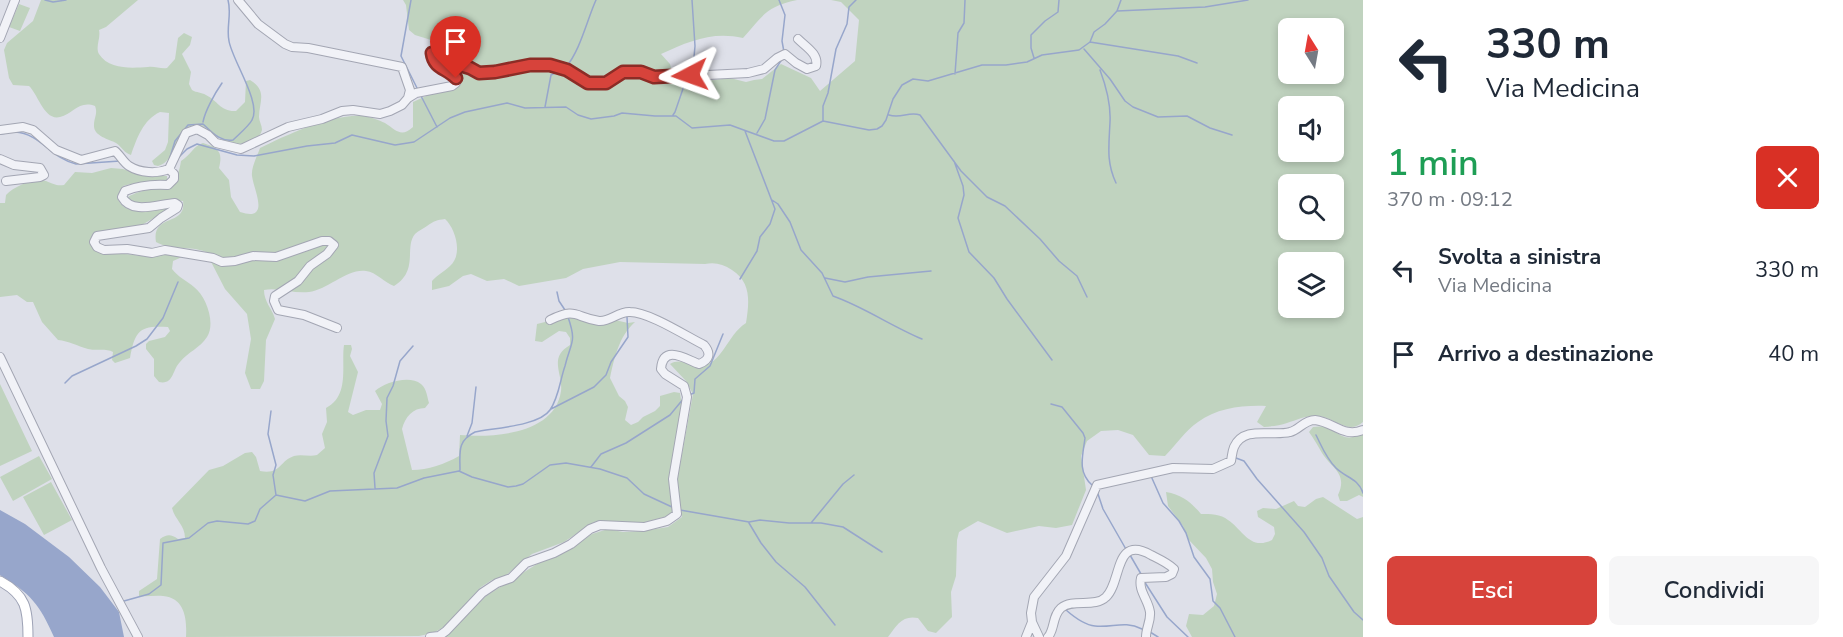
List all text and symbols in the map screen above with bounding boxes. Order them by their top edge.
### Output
pin [430,16,481,78]
text: 330 m [1486,16,1610,73]
north arrow [1278,18,1344,84]
map controls [1278,18,1344,318]
icon: left [1387,24,1465,102]
icon: arrive [439,25,472,58]
position arrow [658,43,722,107]
text: Via Medicina [1486,70,1640,107]
button: sound [1278,96,1344,162]
text: 1 min [1387,139,1479,188]
button: close [1756,146,1819,209]
button: search [1278,174,1344,240]
text: 370 m · 09:12 [1387,186,1513,213]
text: Svolta a sinistra [1438,242,1601,272]
button: layers [1278,252,1344,318]
icon: left [1387,254,1420,287]
text: 330 m [1755,255,1819,285]
text: Via Medicina [1438,272,1552,299]
icon: arrive [1387,338,1420,371]
text: Arrivo a destinazione [1438,339,1653,369]
text: 40 m [1768,339,1819,369]
button: Esci [1387,556,1597,625]
button: Condividi [1609,556,1819,625]

